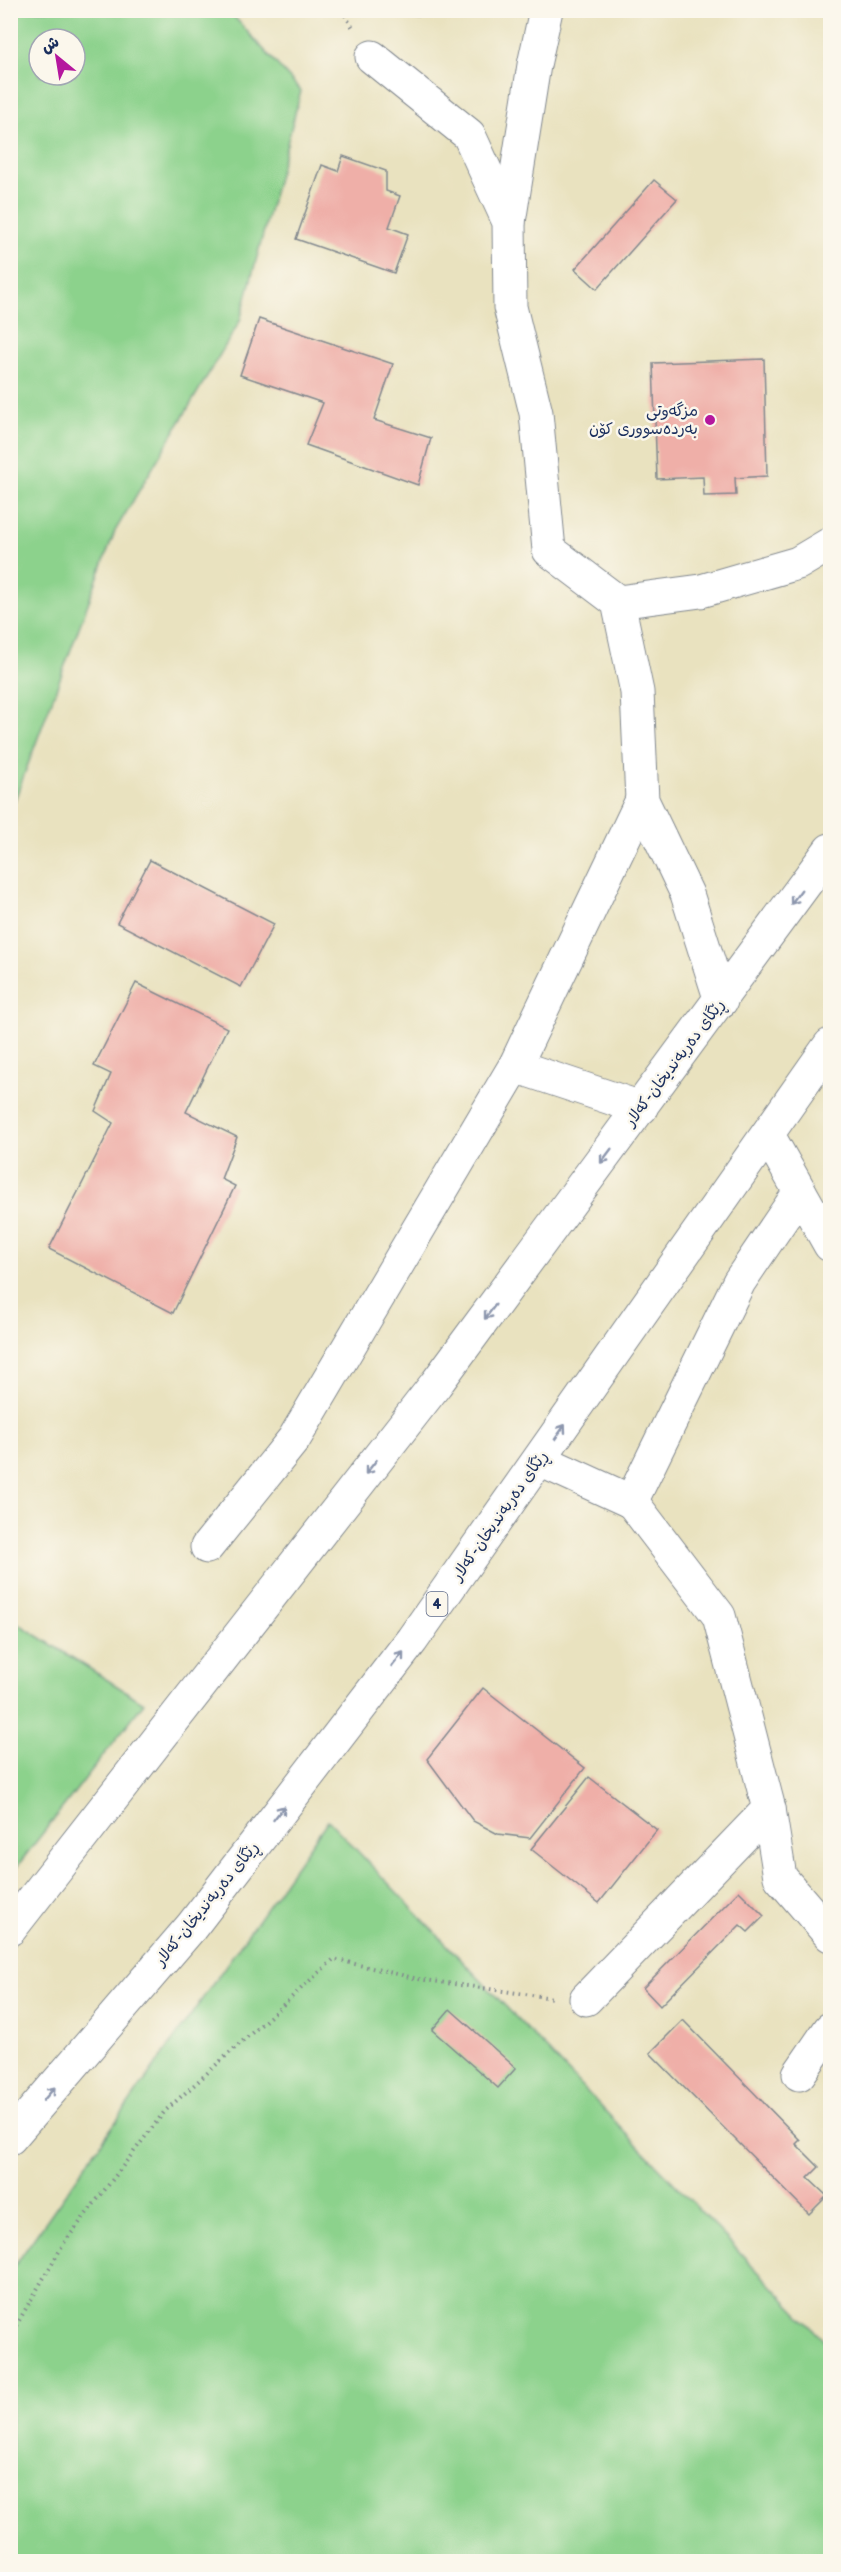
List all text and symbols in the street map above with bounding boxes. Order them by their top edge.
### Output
north arrow [27,27,87,87]
text: ش [38,33,63,58]
place label: مزگەوتی بەردەسووری کۆن [589,401,698,439]
marker: مزگەوتی بەردەسووری کۆن [703,413,717,427]
one-way arrow [790,888,802,904]
street label: ڕێگای دەربەندیخان-کەلار [619,995,732,1134]
one-way arrow [600,1147,612,1163]
one-way arrow [483,1304,496,1320]
one-way arrow [554,1424,566,1440]
street label: ڕێگای دەربەندیخان-کەلار [446,1447,555,1589]
one-way arrow [365,1459,378,1475]
road number: 4 [426,1592,448,1616]
one-way arrow [391,1651,404,1667]
one-way arrow [272,1806,285,1822]
street label: ڕێگای دەربەندیخان-کەلار [149,1837,266,1974]
one-way arrow [42,2086,55,2102]

